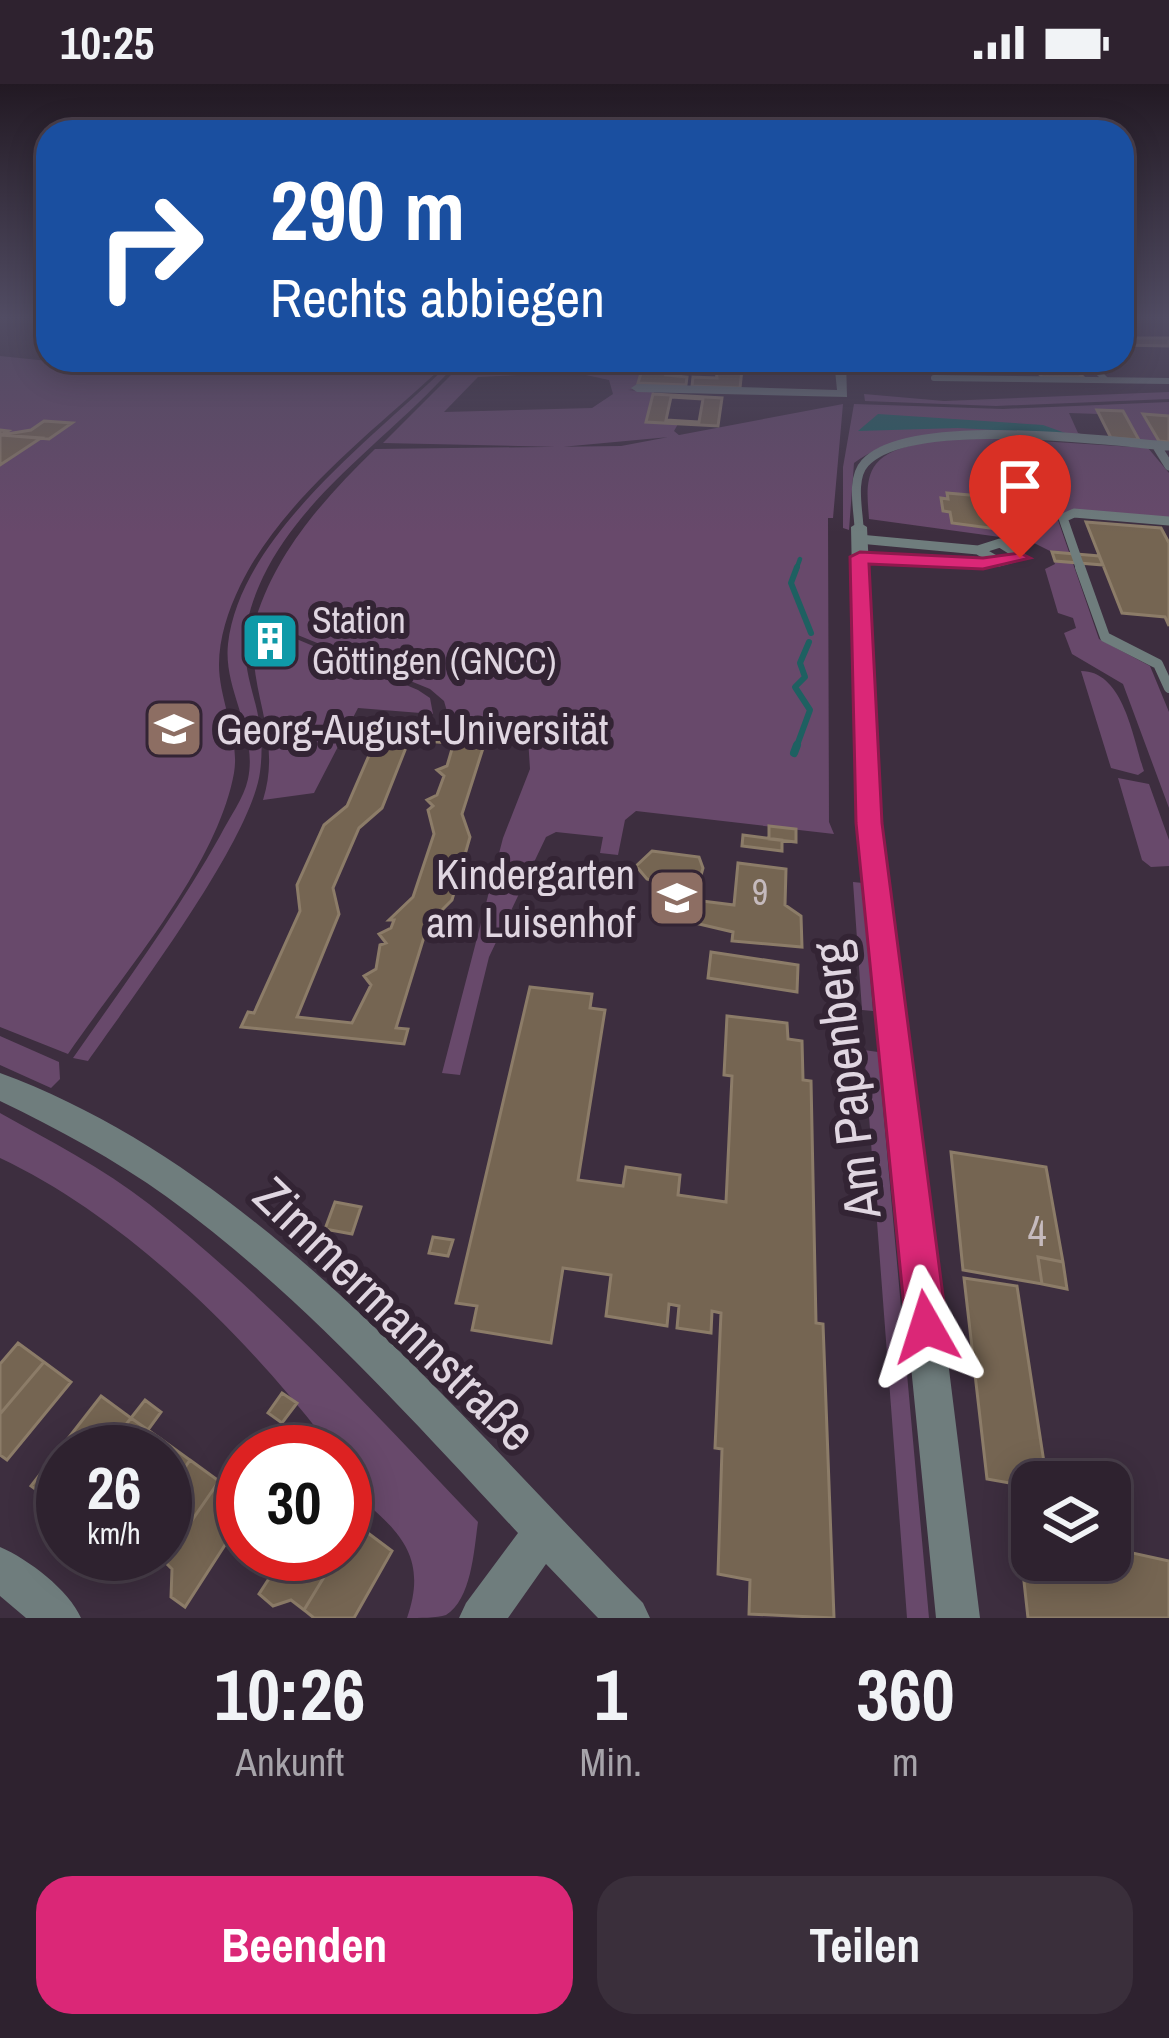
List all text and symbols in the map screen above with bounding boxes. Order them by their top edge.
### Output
text: 10:25 [60,12,154,73]
text: 290 m [270,153,465,266]
icon: right [72,168,228,324]
text: Rechts abbiegen [270,261,605,334]
pin [969,435,1071,558]
icon: arrive [987,453,1053,519]
place label: Station Göttingen (GNCC) [312,596,556,685]
building icon: Station Göttingen (GNCC) [239,610,301,672]
school or university icon: Georg-August-Universität [143,698,205,760]
place label: Georg-August-Universität [216,701,608,757]
place label: Kindergarten am Luisenhof [426,846,635,950]
school or university icon: Kindergarten am Luisenhof [646,867,708,929]
house number: 9 [752,868,768,916]
street label: Am Papenberg [794,937,897,1224]
street label: Zimmermannstraße [239,1161,551,1466]
house number: 4 [1027,1203,1047,1259]
position arrow [863,1264,989,1390]
speed limit sign: 30 [216,1425,372,1581]
text: 26 [87,1447,141,1528]
map controls [1011,1461,1131,1581]
button: layers [1011,1461,1131,1581]
text: km/h [87,1513,141,1553]
text: 10:26 [214,1645,365,1742]
text: 1 [594,1645,627,1742]
text: 360 [856,1645,955,1742]
text: Ankunft [236,1736,344,1788]
text: Min. [580,1736,642,1788]
text: m [892,1736,919,1788]
button: Beenden [36,1876,573,2014]
button: Teilen [597,1876,1133,2014]

